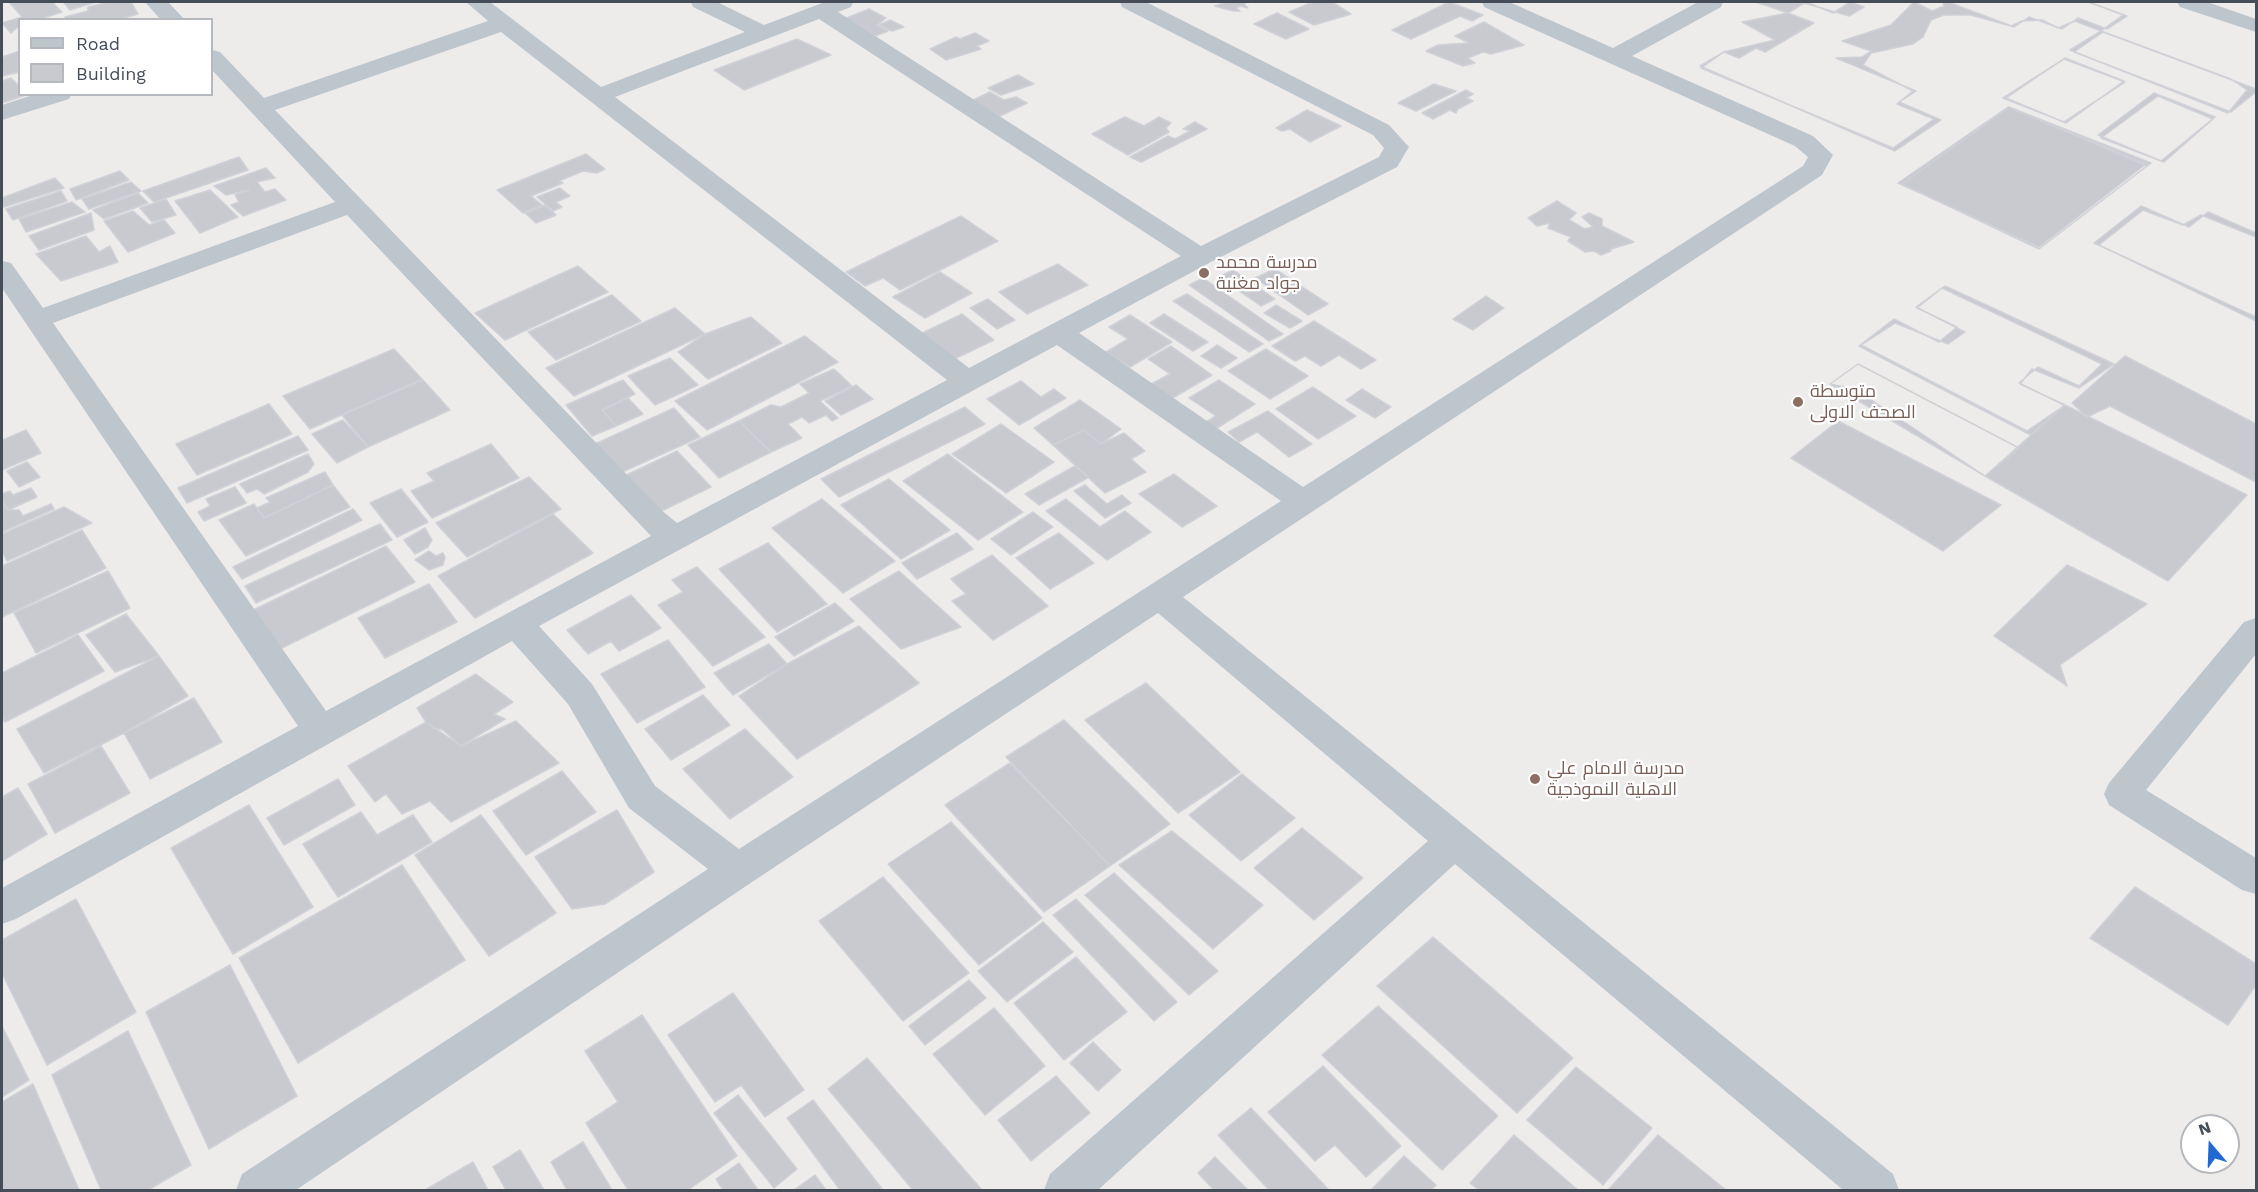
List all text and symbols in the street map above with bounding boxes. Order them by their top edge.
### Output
legend [18,18,213,96]
text: Road [76,33,120,54]
text: Building [76,63,146,84]
place label: مدرسة محمد جواد مغنية [1216,252,1318,294]
marker: مدرسة محمد جواد مغنية [1197,266,1211,280]
place label: متوسطة الصحف الاولى [1810,381,1916,424]
marker: متوسطة الصحف الاولى [1791,395,1805,409]
place label: مدرسة الامام علي الاهلية النموذجية [1547,758,1685,800]
marker: مدرسة الامام علي الاهلية النموذجية [1528,772,1542,786]
north arrow [2180,1114,2240,1174]
text: N [2196,1117,2213,1139]

